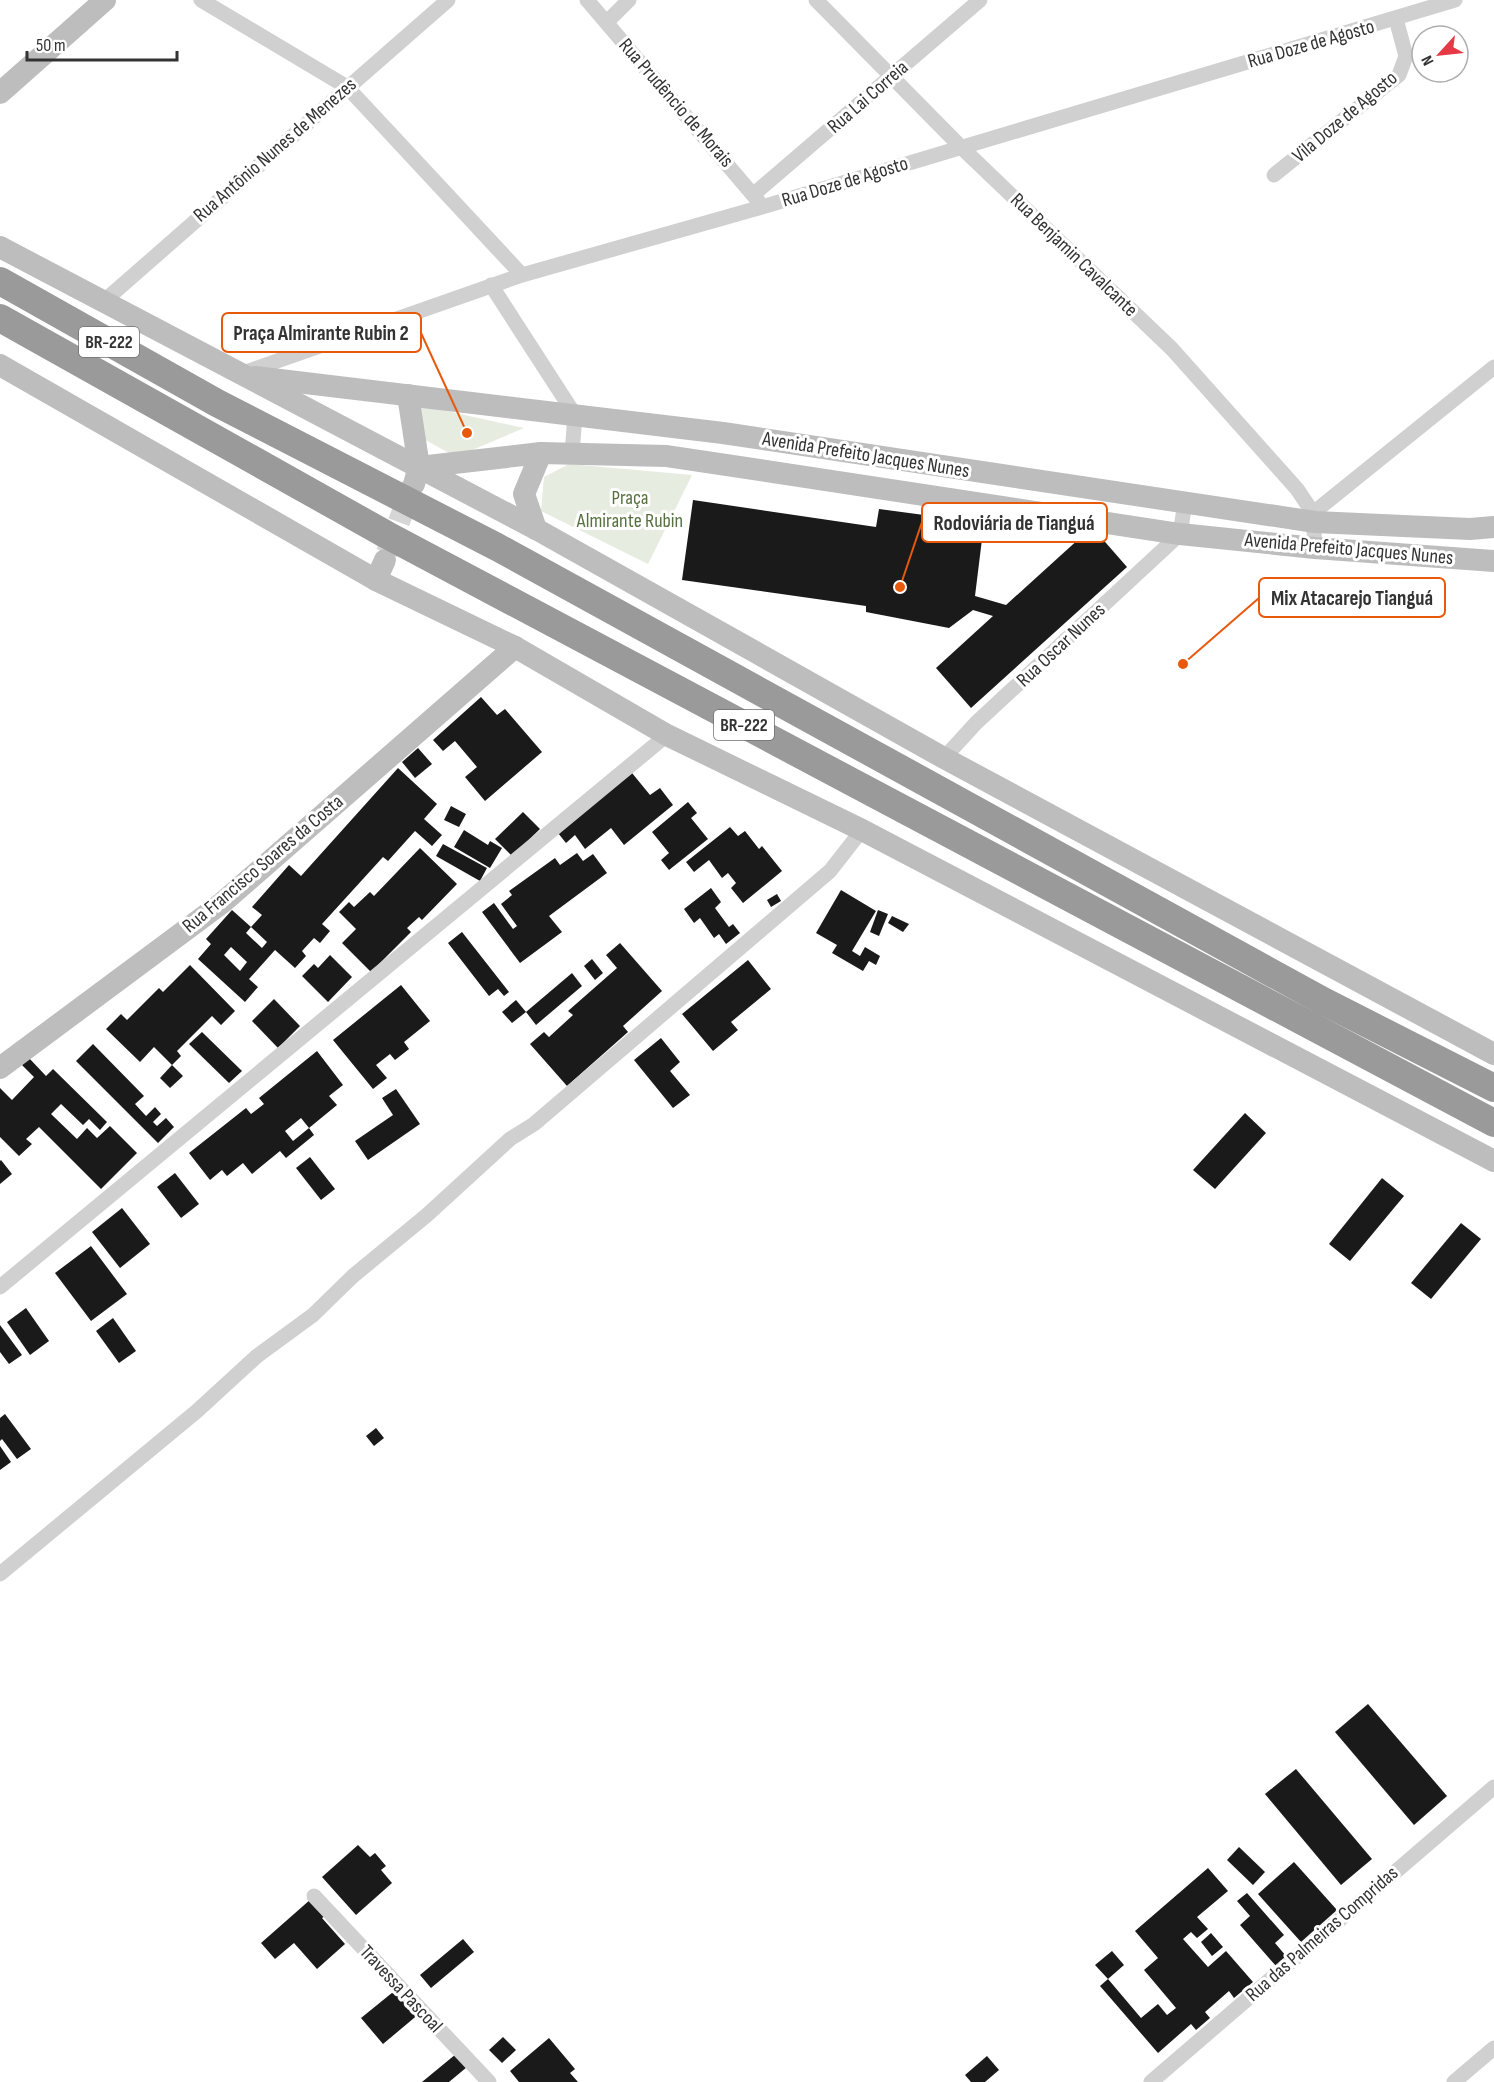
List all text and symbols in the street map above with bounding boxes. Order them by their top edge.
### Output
street label: Rua Doze de Agosto [1245,14,1377,74]
scale bar [27,24,177,62]
north arrow [1410,24,1470,84]
street label: Rua Prudêncio de Morais [614,34,738,172]
text: 50 m [36,35,66,56]
text: N [1418,52,1438,68]
street label: Rua Lai Correia [823,55,913,139]
street label: Vila Doze de Agosto [1288,66,1402,168]
street label: Rua Antônio Nunes de Menezes [189,73,361,227]
street label: Rua Doze de Agosto [779,151,911,213]
street label: Rua Benjamin Cavalcante [1005,188,1143,322]
callout: Praça Almirante Rubin 2 [222,313,421,352]
text: Praça Almirante Rubin 2 [233,321,409,346]
road number: BR-222 [79,327,139,357]
street label: Avenida Prefeito Jacques Nunes [760,427,971,483]
park label: Praça Almirante Rubin [576,486,683,533]
callout: Rodoviária de Tianguá [922,503,1107,542]
text: Rodoviária de Tianguá [934,511,1094,536]
street label: Avenida Prefeito Jacques Nunes [1243,528,1454,570]
callout: Mix Atacarejo Tianguá [1259,578,1445,617]
text: Mix Atacarejo Tianguá [1271,586,1433,611]
street label: Rua Oscar Nunes [1012,598,1110,692]
road number: BR-222 [714,710,774,740]
street label: Rua Francisco Soares da Costa [178,790,348,938]
street label: Rua das Palmeiras Compridas [1241,1861,1403,2007]
street label: Travessa Pascoal [354,1940,448,2038]

